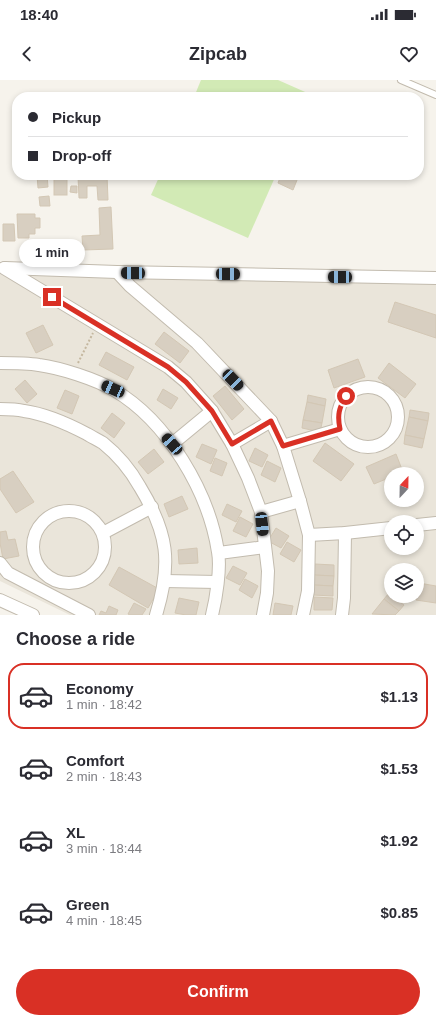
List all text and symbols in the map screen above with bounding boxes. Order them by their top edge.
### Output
text: 18:40 [20,6,58,23]
icon: back [16,43,38,65]
icon: heart [398,43,420,65]
text: Zipcab [189,44,247,64]
text: Pickup [52,109,101,126]
text: Drop-off [52,147,111,164]
callout: 1 min [19,239,85,267]
text: 1 min [35,245,69,260]
car [121,267,145,279]
car [216,268,240,280]
car [328,271,352,283]
route end [43,288,61,306]
car [220,367,246,393]
car [100,379,126,399]
route start [337,387,355,405]
car [160,431,184,457]
north arrow [384,467,424,507]
map controls [384,467,424,603]
car [255,511,269,537]
button: locate [384,515,424,555]
button: layers [384,563,424,603]
text: Choose a ride [16,629,135,649]
icon: car [18,678,54,714]
text: Economy [66,680,134,697]
text: $1.13 [380,688,418,705]
text: 1 min · 18:42 [66,697,142,712]
icon: car [18,750,54,786]
text: Comfort [66,752,124,769]
text: $1.53 [380,760,418,777]
text: 2 min · 18:43 [66,769,142,784]
icon: car [18,822,54,858]
text: XL [66,824,85,841]
text: $1.92 [380,832,418,849]
text: 3 min · 18:44 [66,841,142,856]
icon: car [18,894,54,930]
text: Green [66,896,109,913]
text: $0.85 [380,904,418,921]
text: 4 min · 18:45 [66,913,142,928]
button: Confirm [16,969,420,1015]

